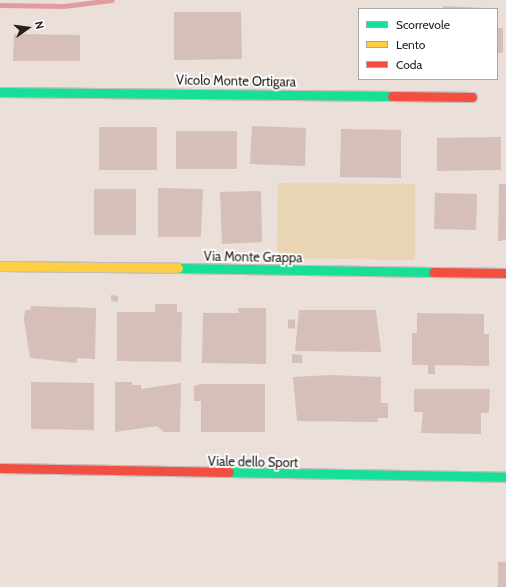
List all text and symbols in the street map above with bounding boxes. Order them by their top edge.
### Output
north arrow [8,8,48,48]
legend [358,8,498,80]
text: Scorrevole [396,17,450,32]
text: N [32,20,47,31]
text: Lento [396,37,425,52]
text: Coda [396,57,422,72]
street label: Vicolo Monte Ortigara [176,72,296,90]
street label: Via Monte Grappa [204,248,302,266]
street label: Viale dello Sport [208,453,298,471]

